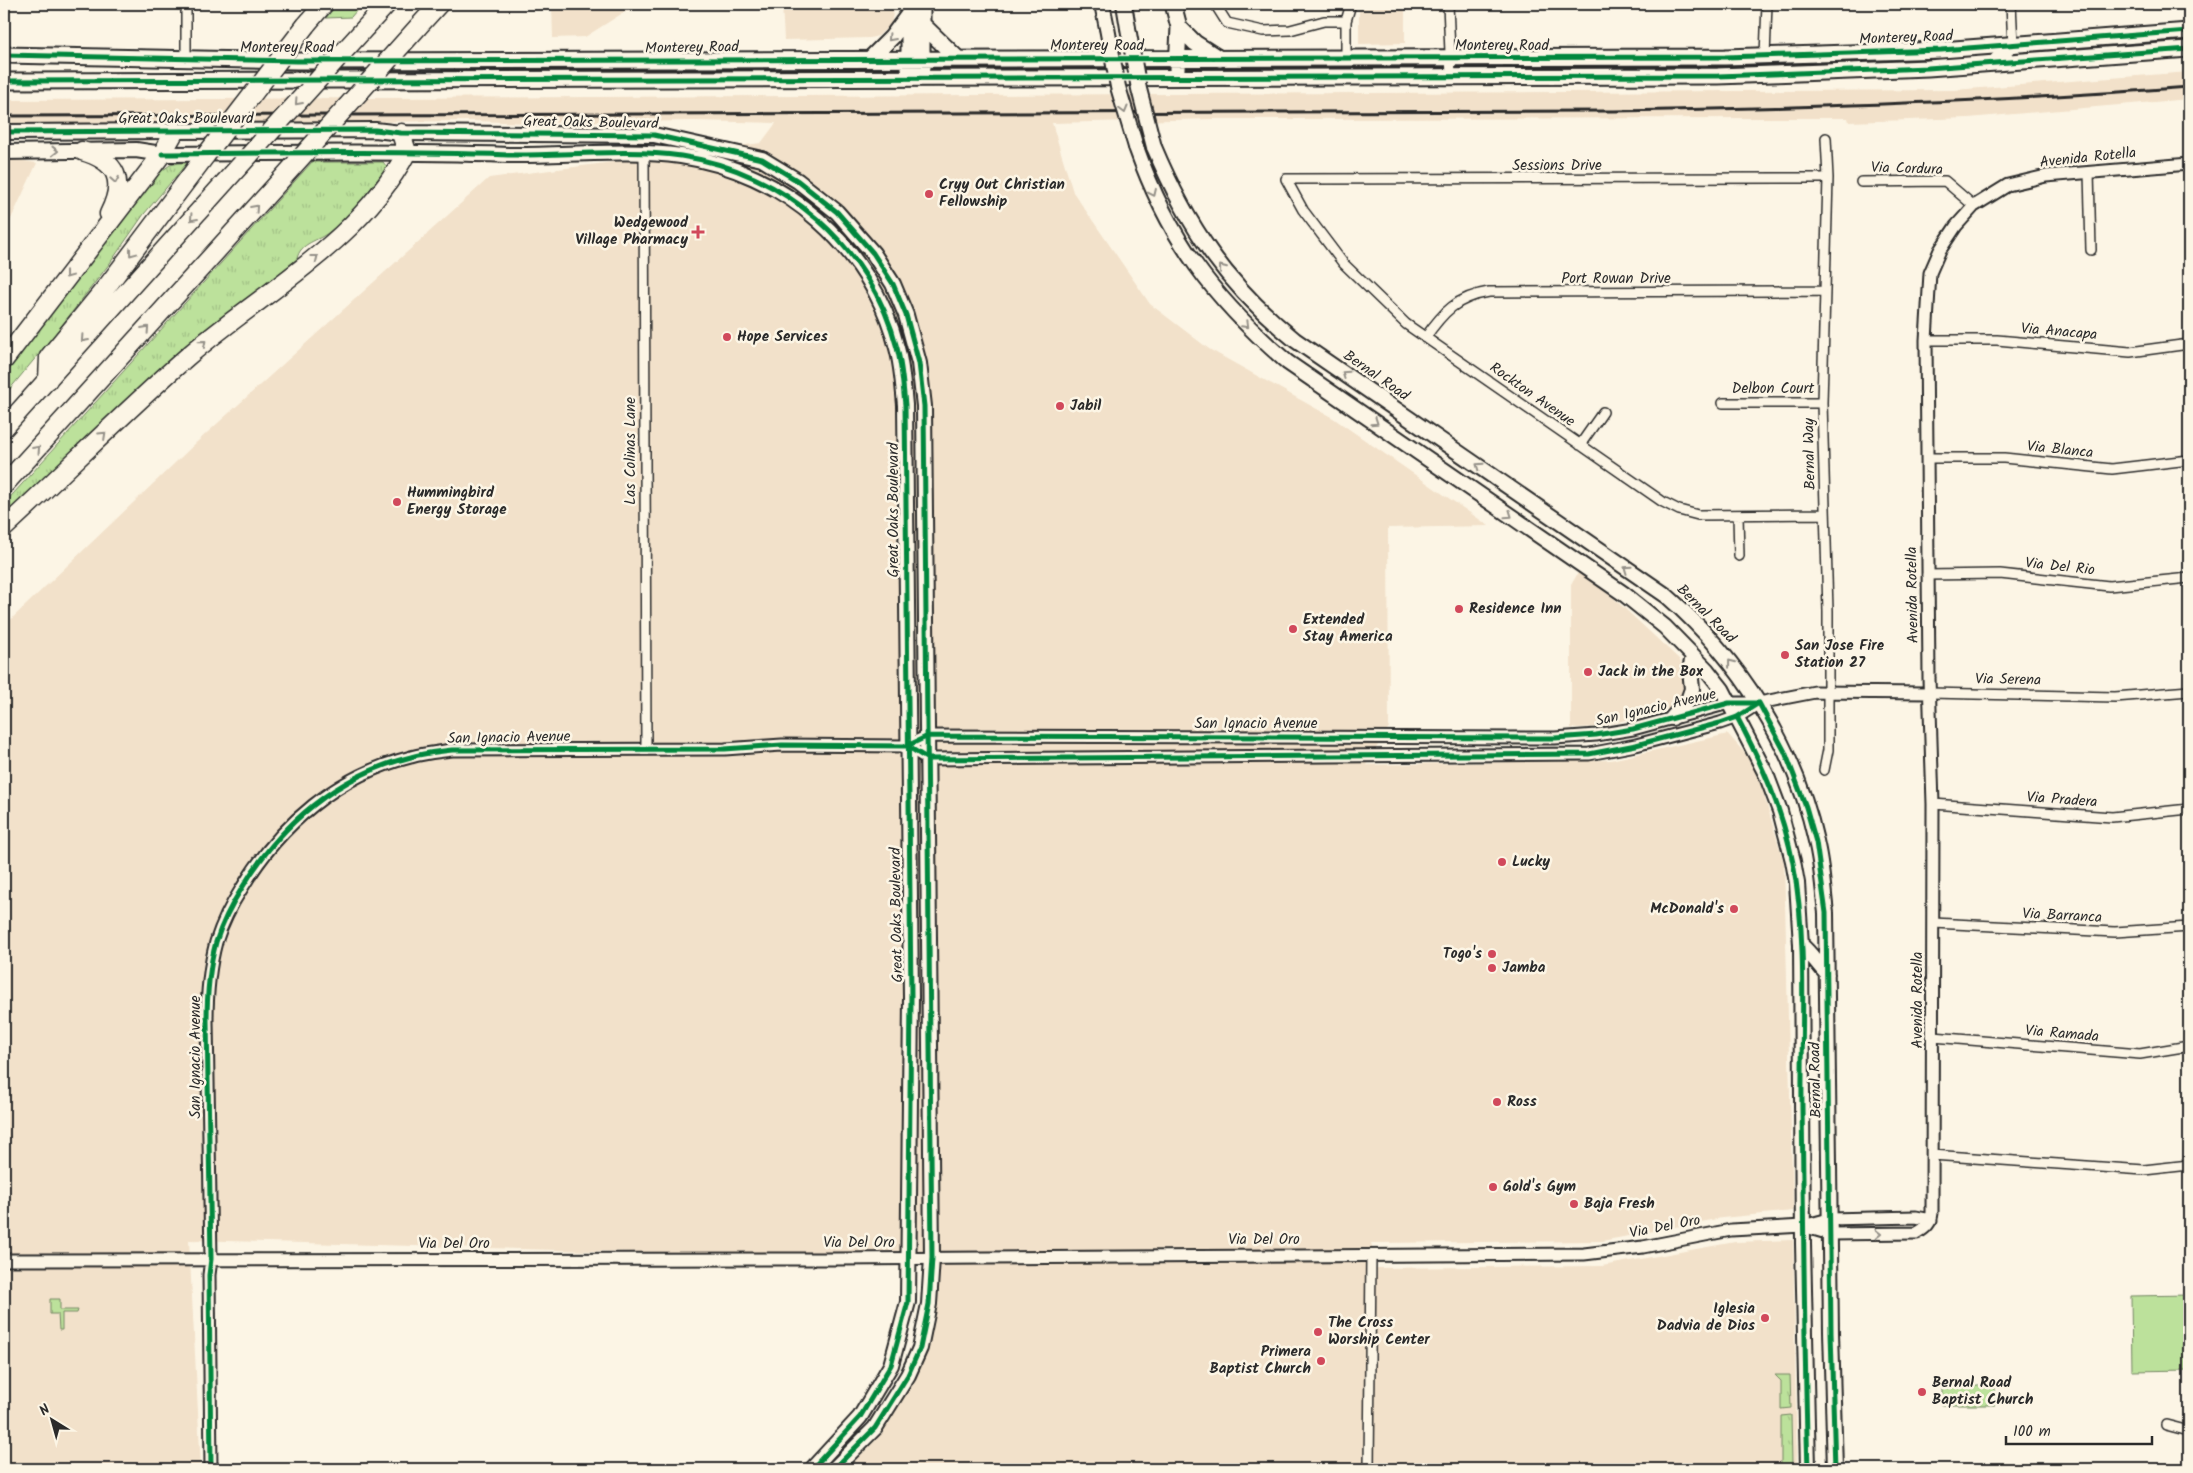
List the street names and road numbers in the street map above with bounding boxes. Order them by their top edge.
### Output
street label: Monterey Road [1859,24,1954,52]
street label: Monterey Road [1050,34,1145,58]
street label: Monterey Road [1455,34,1550,58]
street label: Monterey Road [645,35,740,61]
street label: Monterey Road [240,36,335,60]
street label: Great Oaks Boulevard [118,107,254,131]
street label: Great Oaks Boulevard [523,110,659,136]
street label: Avenida Rotella [2039,141,2137,175]
street label: Sessions Drive [1512,154,1602,178]
street label: Via Cordura [1871,156,1943,182]
street label: Port Rowan Drive [1561,267,1671,291]
street label: Via Anacapa [2020,317,2098,347]
street label: Bernal Road [1338,344,1414,408]
street label: Rockton Avenue [1484,356,1580,434]
street label: Delbon Court [1732,377,1814,401]
street label: Las Colinas Lane [619,397,643,505]
street label: Bernal Way [1797,417,1823,490]
street label: Via Blanca [2026,435,2094,465]
street label: Great Oaks Boulevard [882,442,906,578]
street label: Avenida Rotella [1900,546,1926,644]
street label: Via Del Rio [2024,551,2096,583]
street label: Bernal Road [1671,579,1742,650]
street label: Via Serena [1975,667,2041,693]
street label: San Ignacio Avenue [1593,682,1719,734]
street label: San Ignacio Avenue [1194,712,1318,736]
street label: San Ignacio Avenue [447,725,571,751]
street label: Via Pradera [2026,786,2098,814]
street label: Great Oaks Boulevard [884,847,910,983]
street label: Via Barranca [2021,902,2103,930]
street label: Avenida Rotella [1906,952,1930,1048]
street label: San Ignacio Avenue [184,995,208,1119]
street label: Via Ramada [2024,1019,2100,1049]
street label: Bernal Road [1803,1041,1829,1118]
street label: Via Del Oro [1628,1208,1703,1246]
street label: Via Del Oro [1228,1228,1300,1252]
street label: Via Del Oro [823,1231,895,1255]
street label: Via Del Oro [418,1232,490,1256]

